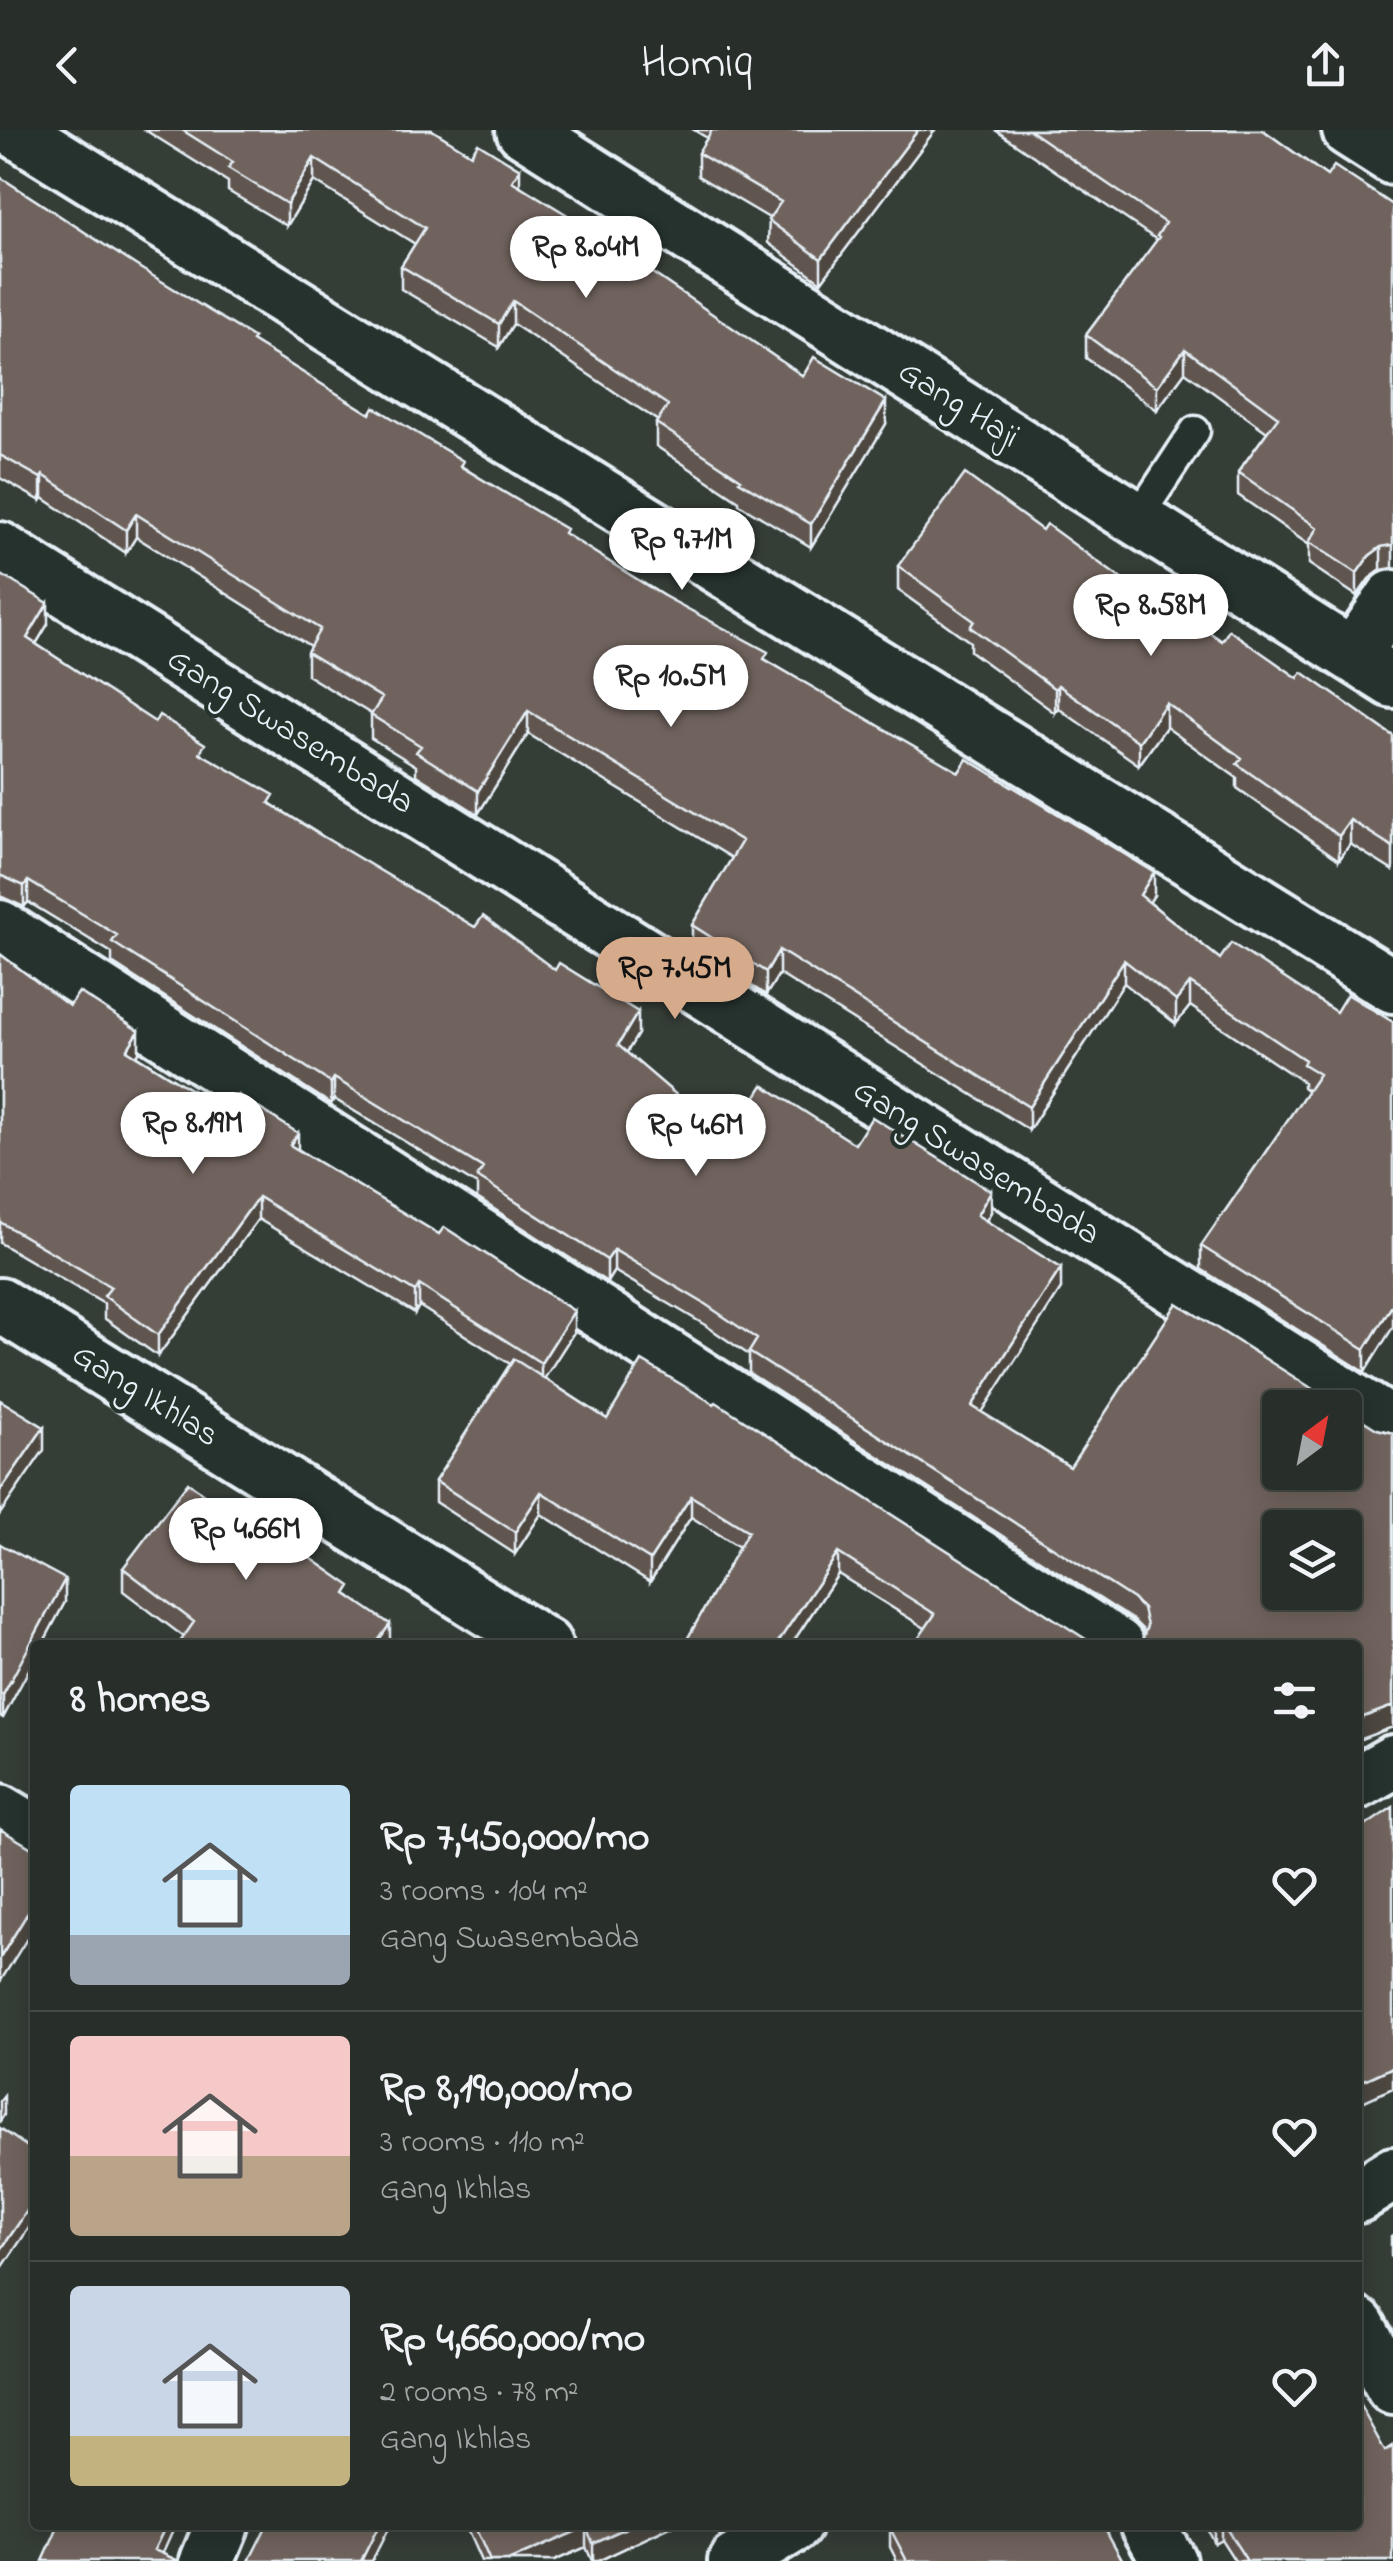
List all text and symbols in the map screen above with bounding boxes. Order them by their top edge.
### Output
text: Homiq [641,32,752,98]
icon: back [40,38,95,93]
icon: share [1298,38,1353,93]
pin: Rp 8.04M [483,216,689,301]
text: Rp 8.04M [532,225,640,272]
street label: Gang Haji [887,348,1029,462]
pin: Rp 9.71M [579,508,785,593]
text: Rp 9.71M [631,517,733,564]
pin: Rp 8.58M [1048,574,1254,659]
text: Rp 8.58M [1095,583,1207,630]
street label: Gang Swasembada [156,635,424,829]
pin: Rp 10.5M [568,645,774,730]
text: Rp 10.5M [615,654,727,701]
pin: Rp 7.45M [572,937,778,1022]
text: Rp 7.45M [618,946,732,993]
street label: Gang Swasembada [842,1066,1110,1260]
pin: Rp 8.19M [90,1092,296,1177]
pin: Rp 4.6M [604,1094,788,1179]
text: Rp 8.19M [143,1101,243,1148]
text: Rp 4.6M [648,1103,744,1150]
street label: Gang Ikhlas [61,1331,229,1461]
north arrow [1262,1390,1362,1490]
map controls [1262,1390,1362,1610]
pin: Rp 4.66M [143,1498,349,1583]
text: Rp 4.66M [191,1507,301,1554]
button: layers [1262,1510,1362,1610]
text: 8 homes [70,1670,211,1731]
icon: filters [1267,1673,1322,1728]
text: Rp 7,450,000/mo [380,1808,650,1869]
icon: home [150,1825,270,1945]
icon: heart [1267,1858,1322,1913]
text: 3 rooms · 104 m² [380,1869,588,1916]
text: Gang Swasembada [380,1916,639,1963]
text: Rp 8,190,000/mo [380,2059,633,2120]
icon: home [150,2076,270,2196]
icon: heart [1267,2109,1322,2164]
text: 3 rooms · 110 m² [380,2120,585,2167]
text: Gang Ikhlas [380,2167,531,2214]
text: Rp 4,660,000/mo [380,2309,645,2370]
icon: home [150,2326,270,2446]
icon: heart [1267,2359,1322,2414]
text: 2 rooms · 78 m² [380,2370,579,2417]
text: Gang Ikhlas [380,2417,531,2464]

